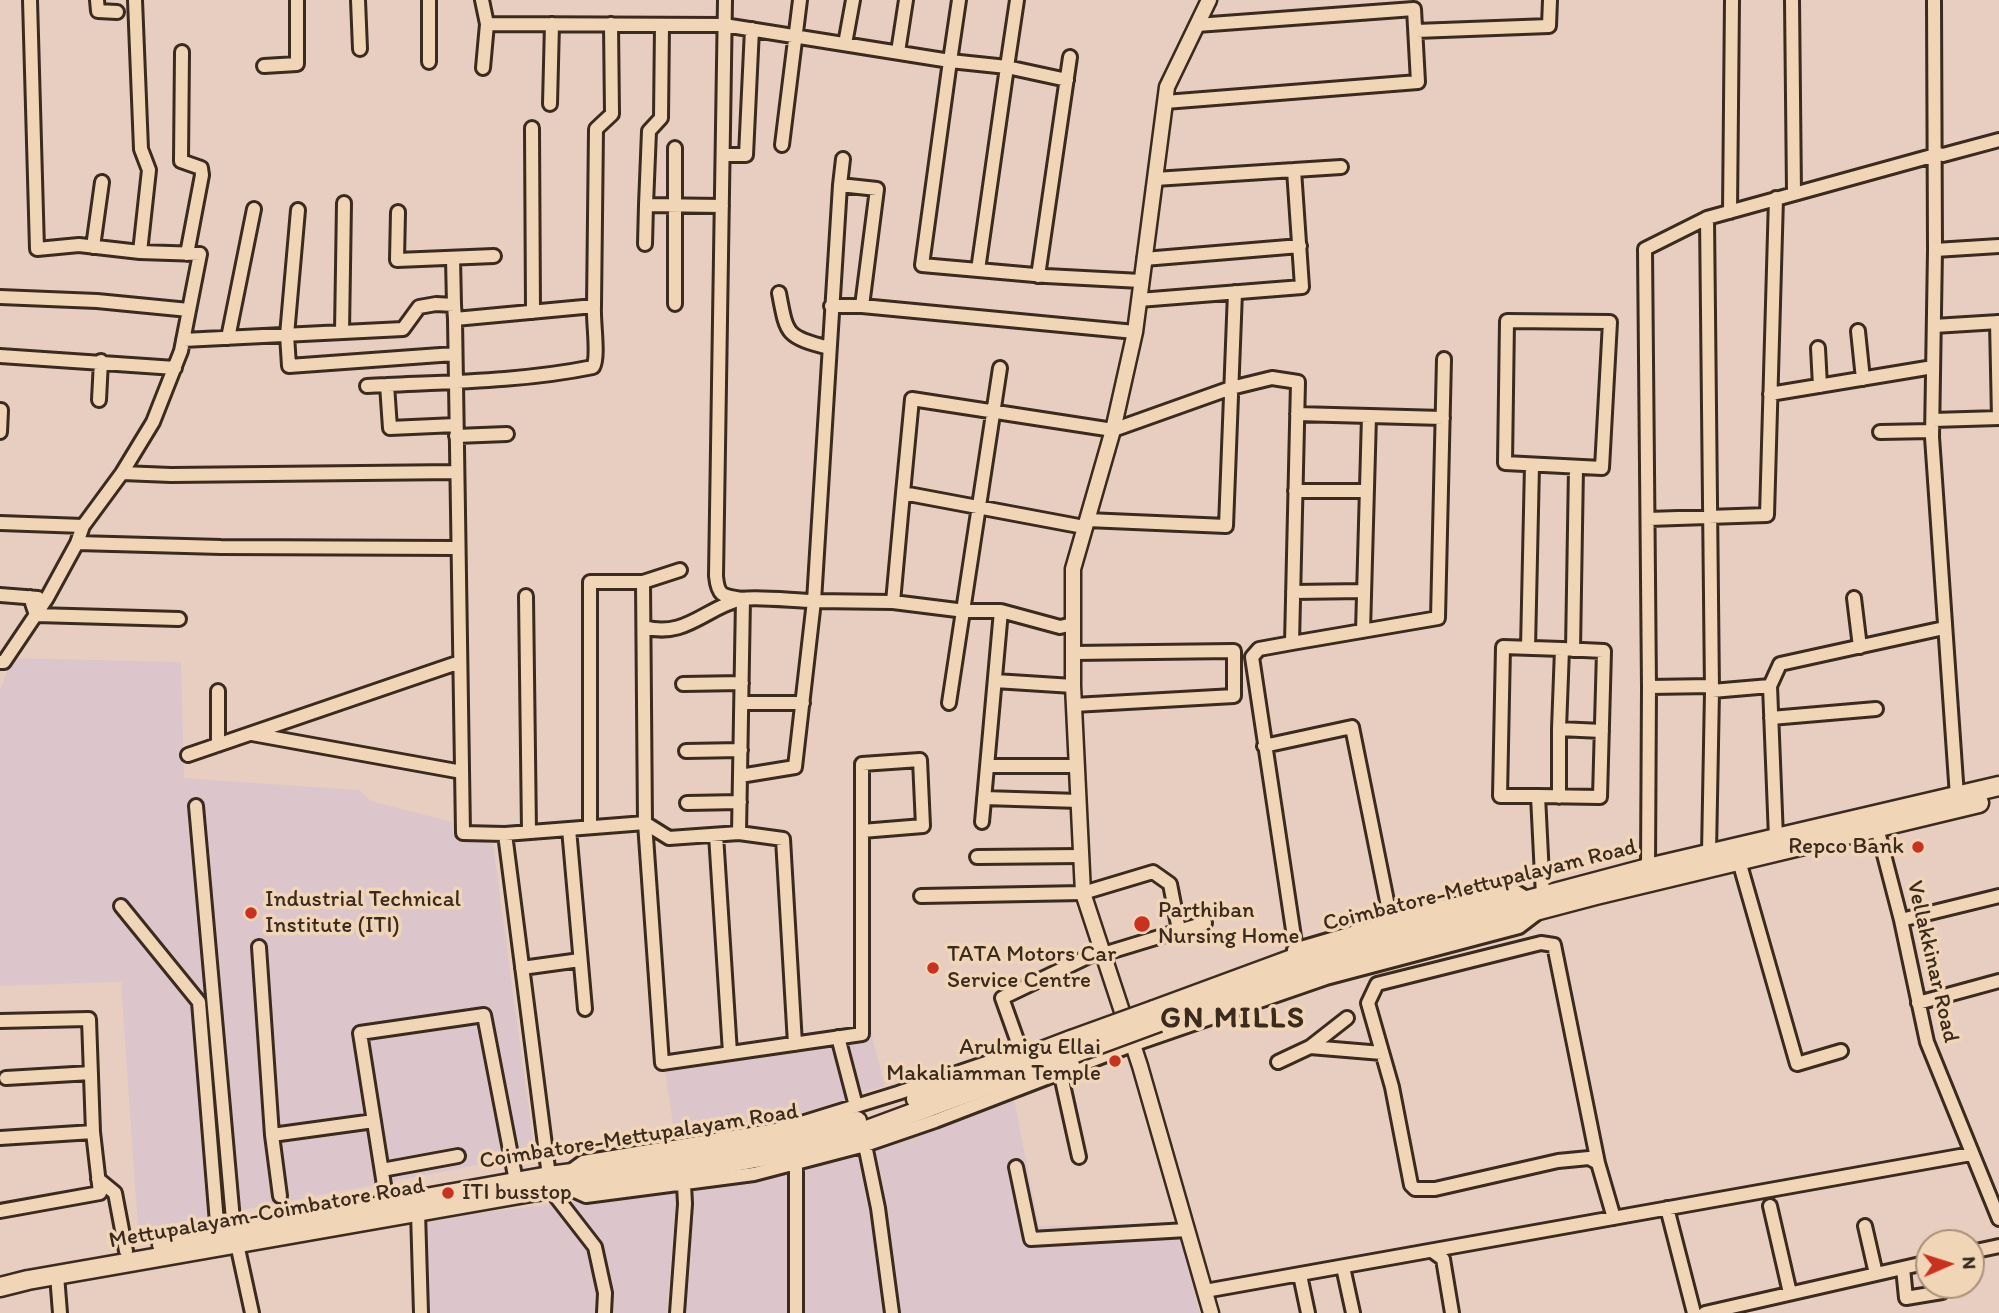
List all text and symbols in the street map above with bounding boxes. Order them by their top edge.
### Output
place label: Repco Bank [1788,833,1904,861]
street label: Coimbatore-Mettupalayam Road [1320,834,1640,938]
marker: Repco Bank [1910,839,1926,855]
street label: Vellakkinar Road [1900,878,1964,1046]
place label: Industrial Technical Institute (ITI) [265,886,461,940]
place label: Parthiban Nursing Home [1158,897,1299,951]
marker: Industrial Technical Institute (ITI) [243,905,259,921]
marker: Parthiban Nursing Home [1132,914,1152,934]
place label: TATA Motors Car Service Centre [947,941,1116,995]
marker: TATA Motors Car Service Centre [925,960,941,976]
district label: GN MILLS [1161,1001,1305,1037]
place label: Arulmigu Ellai Makaliamman Temple [886,1034,1101,1088]
marker: Arulmigu Ellai Makaliamman Temple [1107,1053,1123,1069]
street label: Coimbatore-Mettupalayam Road [478,1098,800,1176]
street label: Mettupalayam-Coimbatore Road [107,1173,427,1255]
place label: ITI busstop [462,1179,572,1207]
marker: ITI busstop [440,1185,456,1201]
north arrow [1915,1229,1985,1299]
text: N [1958,1256,1981,1270]

